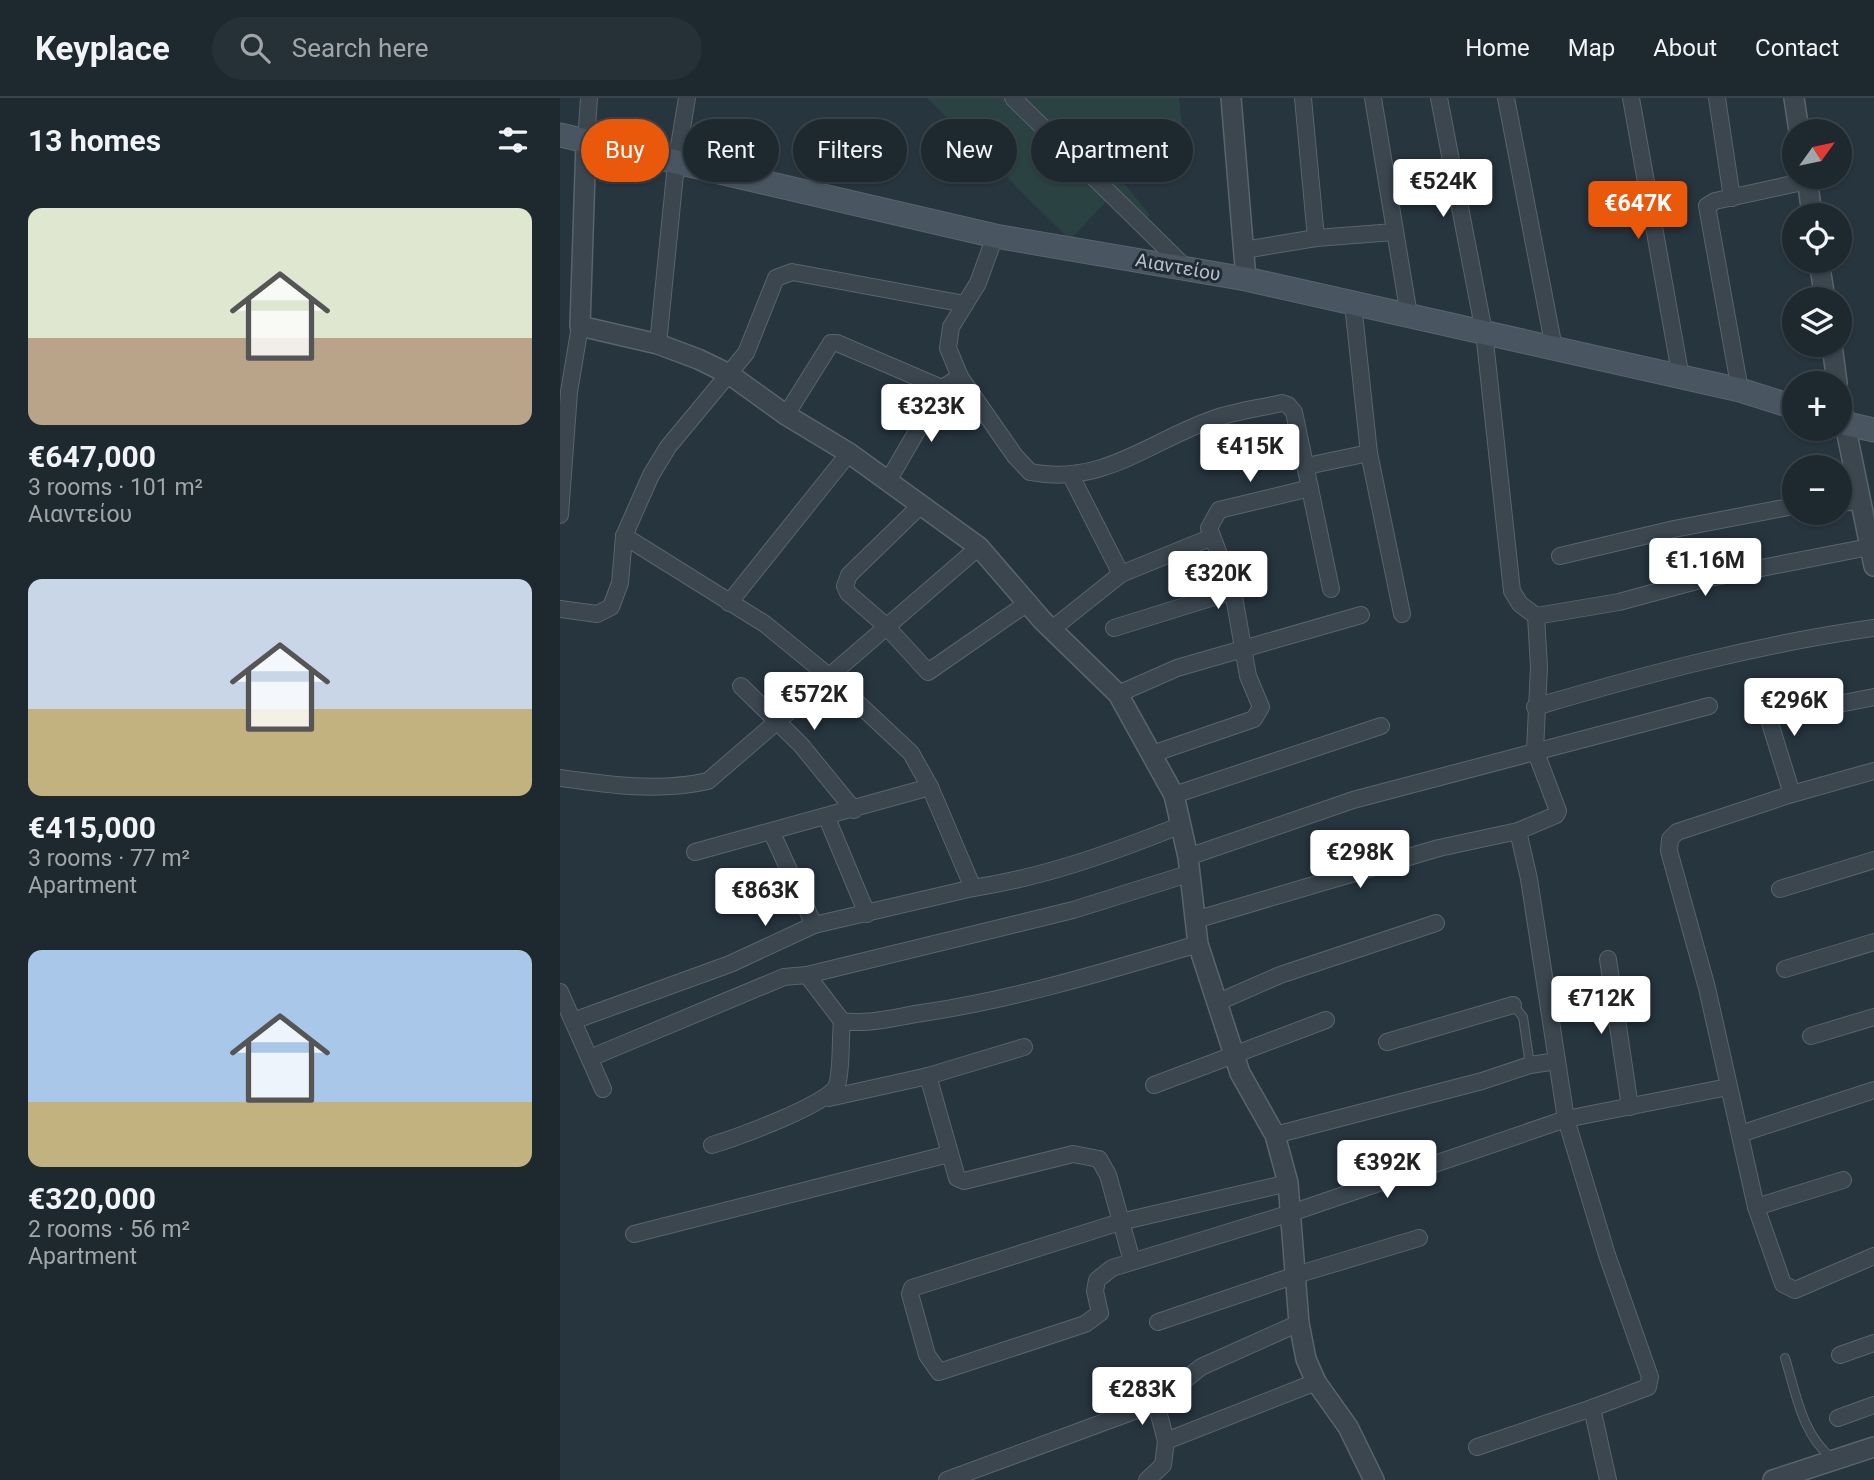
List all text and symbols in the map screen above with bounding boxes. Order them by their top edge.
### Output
search box [212,17,702,80]
text: Keyplace [35,29,170,68]
icon: search [236,29,274,67]
text: Search here [292,33,429,63]
text: Home [1465,34,1530,62]
text: Map [1568,34,1615,62]
text: About [1653,34,1717,62]
text: Contact [1755,34,1839,62]
chip: Buy [581,119,669,182]
chip: Rent [683,119,779,182]
chip: Filters [793,119,907,182]
chip: New [921,119,1017,182]
chip: Apartment [1031,119,1193,182]
north arrow [1782,119,1852,189]
map controls [1782,119,1852,525]
icon: filters [494,121,532,159]
text: 13 homes [28,123,161,158]
pin: €524K [1394,159,1492,219]
text: €524K [1409,168,1477,195]
pin: €647K [1589,181,1687,241]
text: €647K [1604,190,1672,217]
button: locate [1782,203,1852,273]
street label: Αιαντείου [1134,248,1222,286]
icon: home [217,253,343,379]
button: layers [1782,287,1852,357]
button: + [1782,371,1852,441]
pin: €323K [882,384,980,444]
text: €323K [897,393,965,420]
pin: €415K [1201,424,1299,484]
text: €415K [1216,433,1284,460]
text: €647,000 [28,439,156,474]
button: − [1782,455,1852,525]
text: 3 rooms · 101 m² [28,474,203,501]
text: Αιαντείου [28,501,132,528]
pin: €1.16M [1648,538,1762,598]
text: €1.16M [1665,547,1745,574]
pin: €320K [1169,552,1267,611]
text: €320K [1184,560,1252,587]
icon: home [217,624,343,750]
pin: €572K [765,672,863,732]
pin: €296K [1745,678,1843,738]
text: €572K [780,681,848,708]
text: €296K [1760,687,1828,714]
text: €415,000 [28,810,156,845]
pin: €298K [1311,830,1409,890]
text: €298K [1326,839,1394,866]
text: 3 rooms · 77 m² [28,845,190,872]
pin: €863K [716,868,814,928]
text: Apartment [28,872,137,899]
text: €863K [731,877,799,904]
pin: €712K [1552,976,1650,1036]
text: €712K [1567,985,1635,1012]
icon: home [217,995,343,1121]
pin: €392K [1338,1140,1436,1200]
text: €392K [1353,1149,1421,1176]
text: €320,000 [28,1181,156,1216]
text: 2 rooms · 56 m² [28,1216,190,1243]
text: Apartment [28,1243,137,1270]
pin: €283K [1093,1368,1191,1427]
text: €283K [1108,1376,1176,1403]

